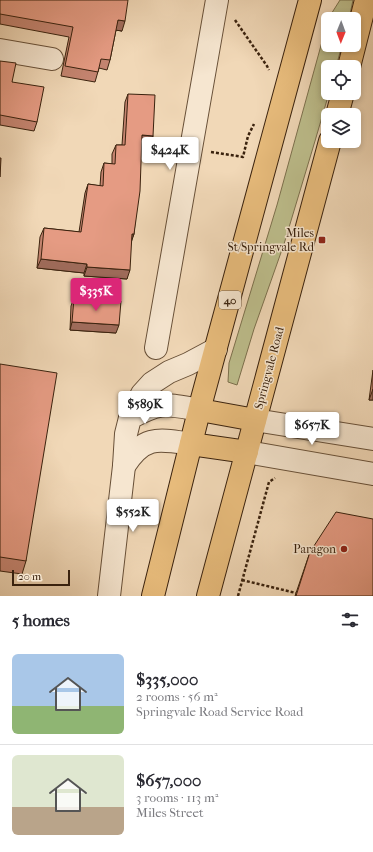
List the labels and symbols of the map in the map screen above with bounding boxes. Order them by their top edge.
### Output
north arrow [321,12,361,52]
pin: $424K [142,137,198,171]
place label: Miles St/Springvale Rd [227,226,315,254]
marker: Miles St/Springvale Rd [317,235,327,245]
pin: $335K [68,278,124,312]
road number: 40 [219,291,241,309]
street label: Springvale Road [251,325,287,411]
pin: $589K [117,391,173,425]
pin: $657K [284,412,340,446]
pin: $552K [105,499,161,533]
place label: Paragon [293,542,336,556]
marker: Paragon [339,544,349,554]
scale bar [12,568,70,587]

